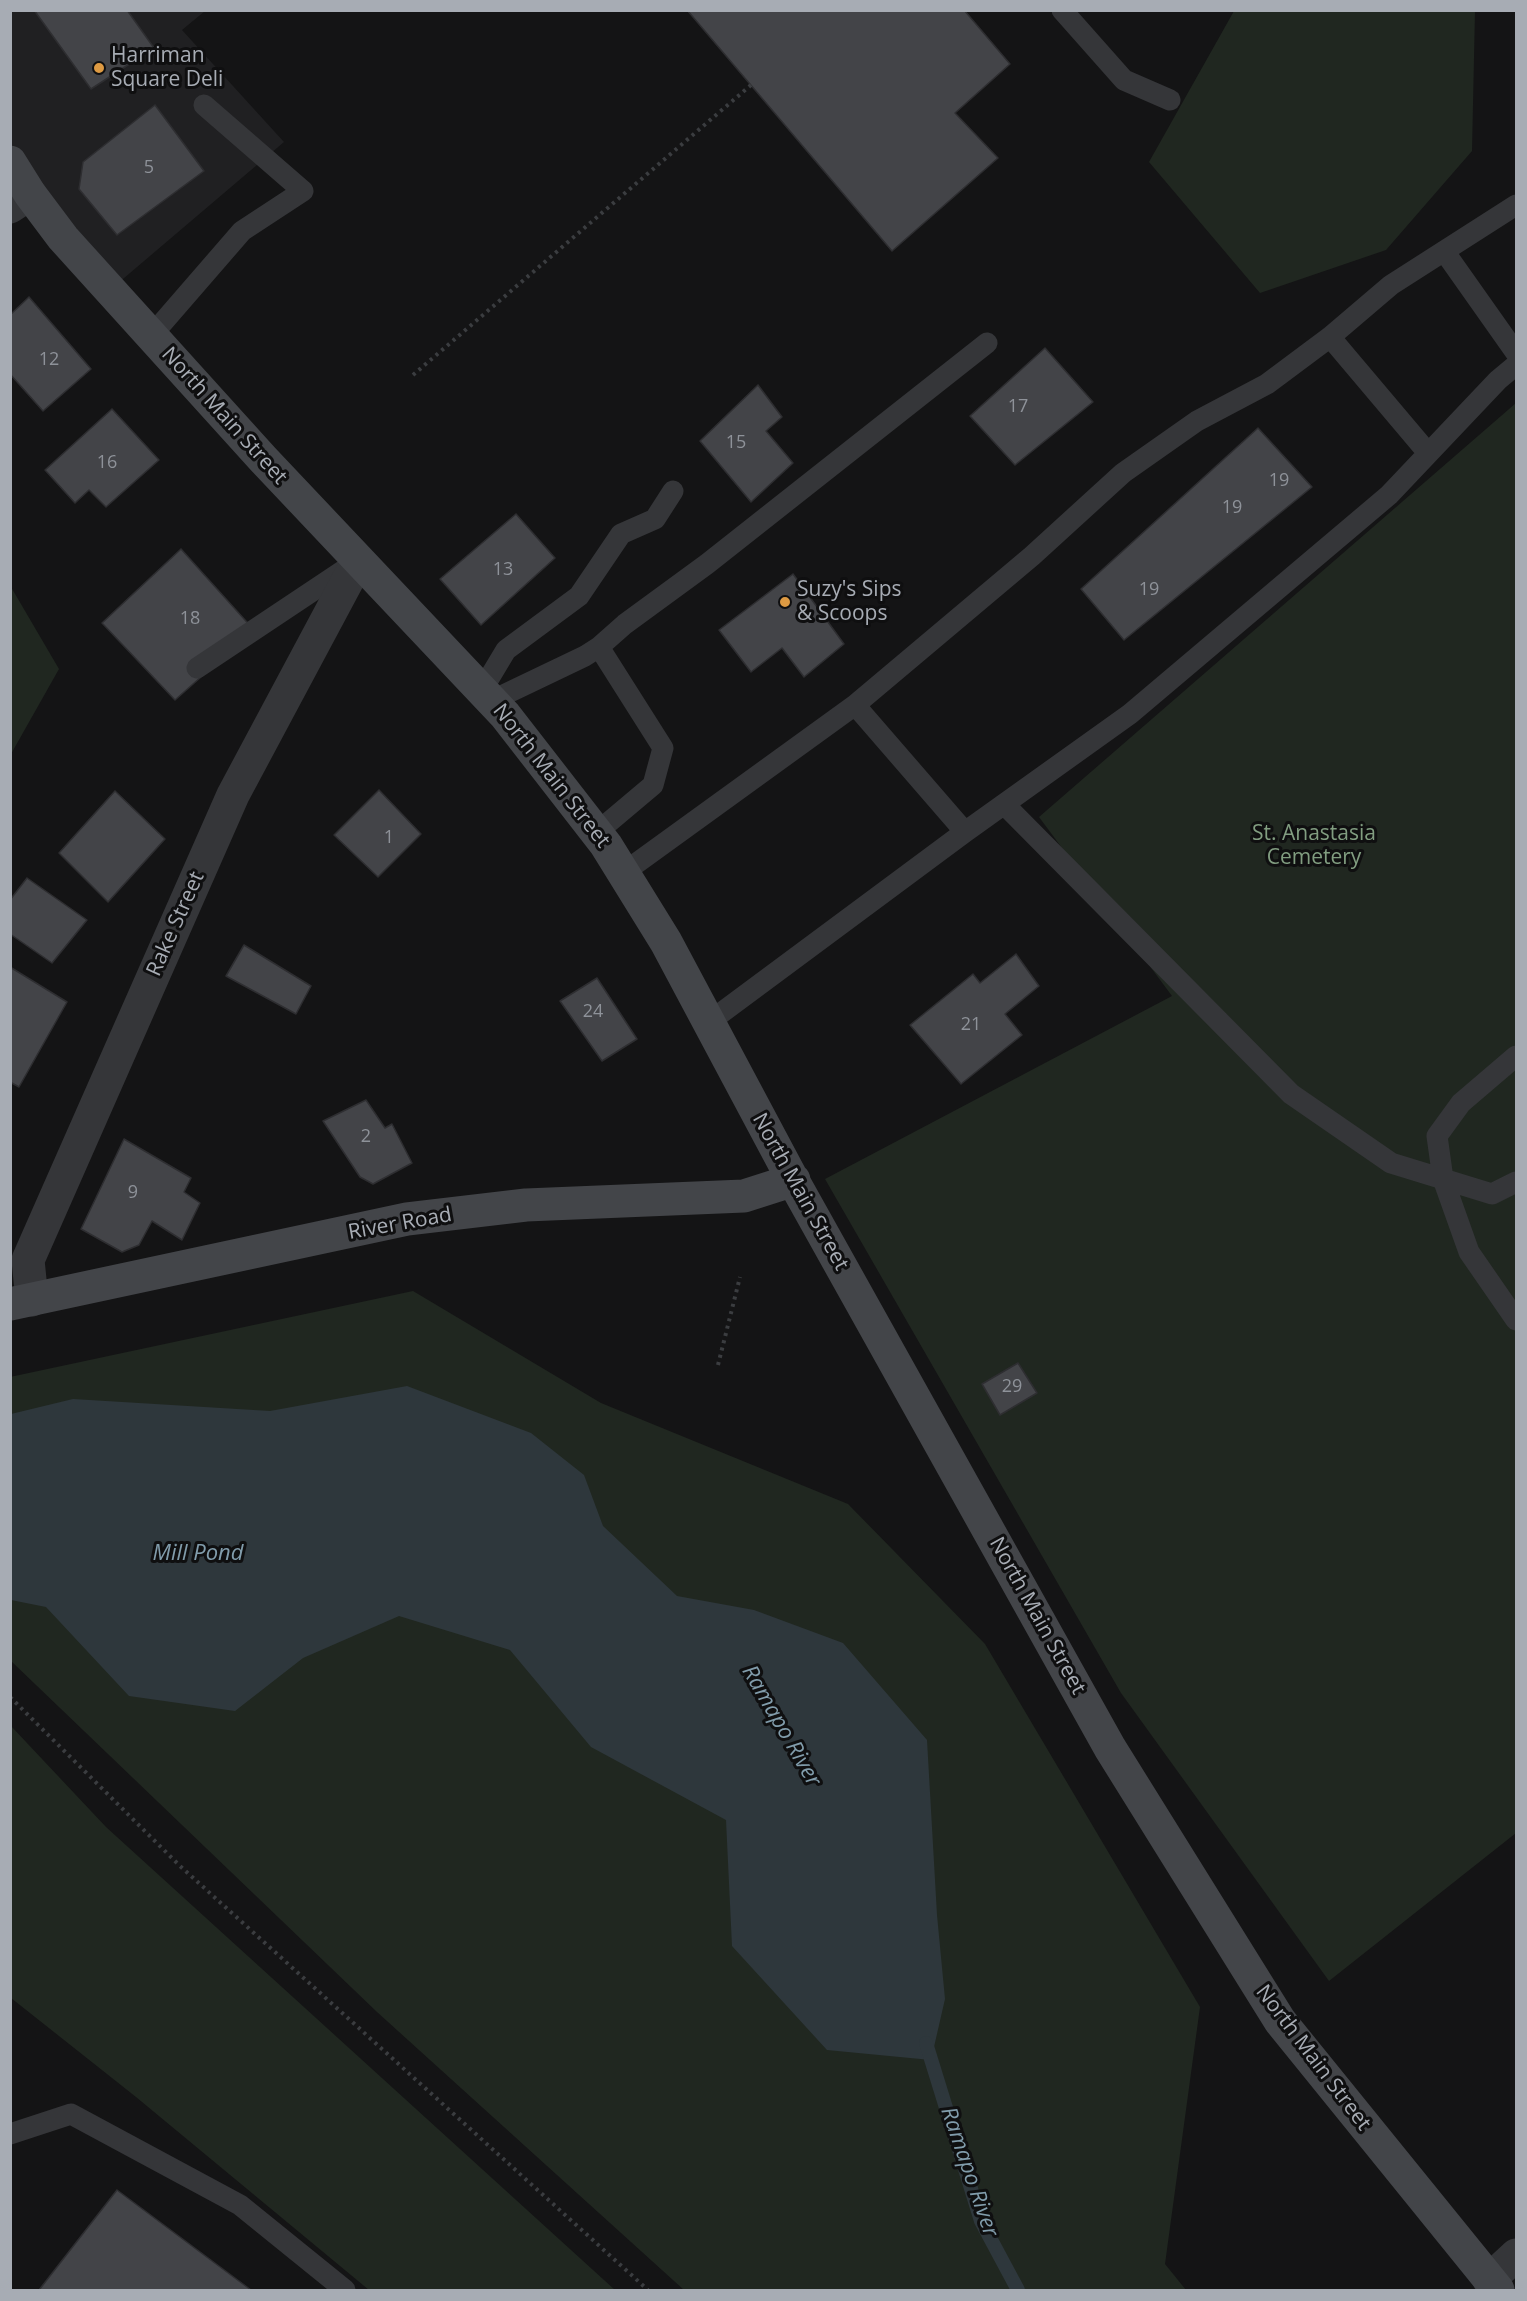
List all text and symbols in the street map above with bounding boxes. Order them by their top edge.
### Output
place label: Harriman Square Deli [111,43,223,93]
marker: Harriman Square Deli [92,61,106,75]
house number: 5 [144,157,154,179]
street label: North Main Street [156,342,292,490]
house number: 12 [39,349,59,371]
house number: 17 [1008,396,1028,418]
house number: 15 [726,432,746,454]
house number: 16 [97,452,117,474]
house number: 19 [1269,470,1289,492]
house number: 19 [1222,497,1242,519]
house number: 13 [493,559,513,581]
place label: Suzy's Sips & Scoops [797,577,901,627]
house number: 19 [1139,579,1159,601]
marker: Suzy's Sips & Scoops [778,595,792,609]
house number: 18 [180,608,200,630]
street label: North Main Street [487,699,615,853]
park label: St. Anastasia Cemetery [1252,821,1376,871]
house number: 1 [384,827,394,849]
street label: Rake Street [142,868,210,980]
house number: 24 [583,1001,603,1023]
house number: 21 [961,1014,981,1036]
street label: North Main Street [746,1109,854,1275]
house number: 2 [361,1126,371,1148]
house number: 9 [128,1182,138,1204]
street label: River Road [346,1203,454,1245]
house number: 29 [1002,1376,1022,1398]
street label: North Main Street [983,1533,1091,1699]
water label: Mill Pond [152,1541,244,1567]
water label: Ramapo River [736,1661,826,1791]
street label: North Main Street [1250,1980,1376,2136]
water label: Ramapo River [934,2104,1004,2240]

